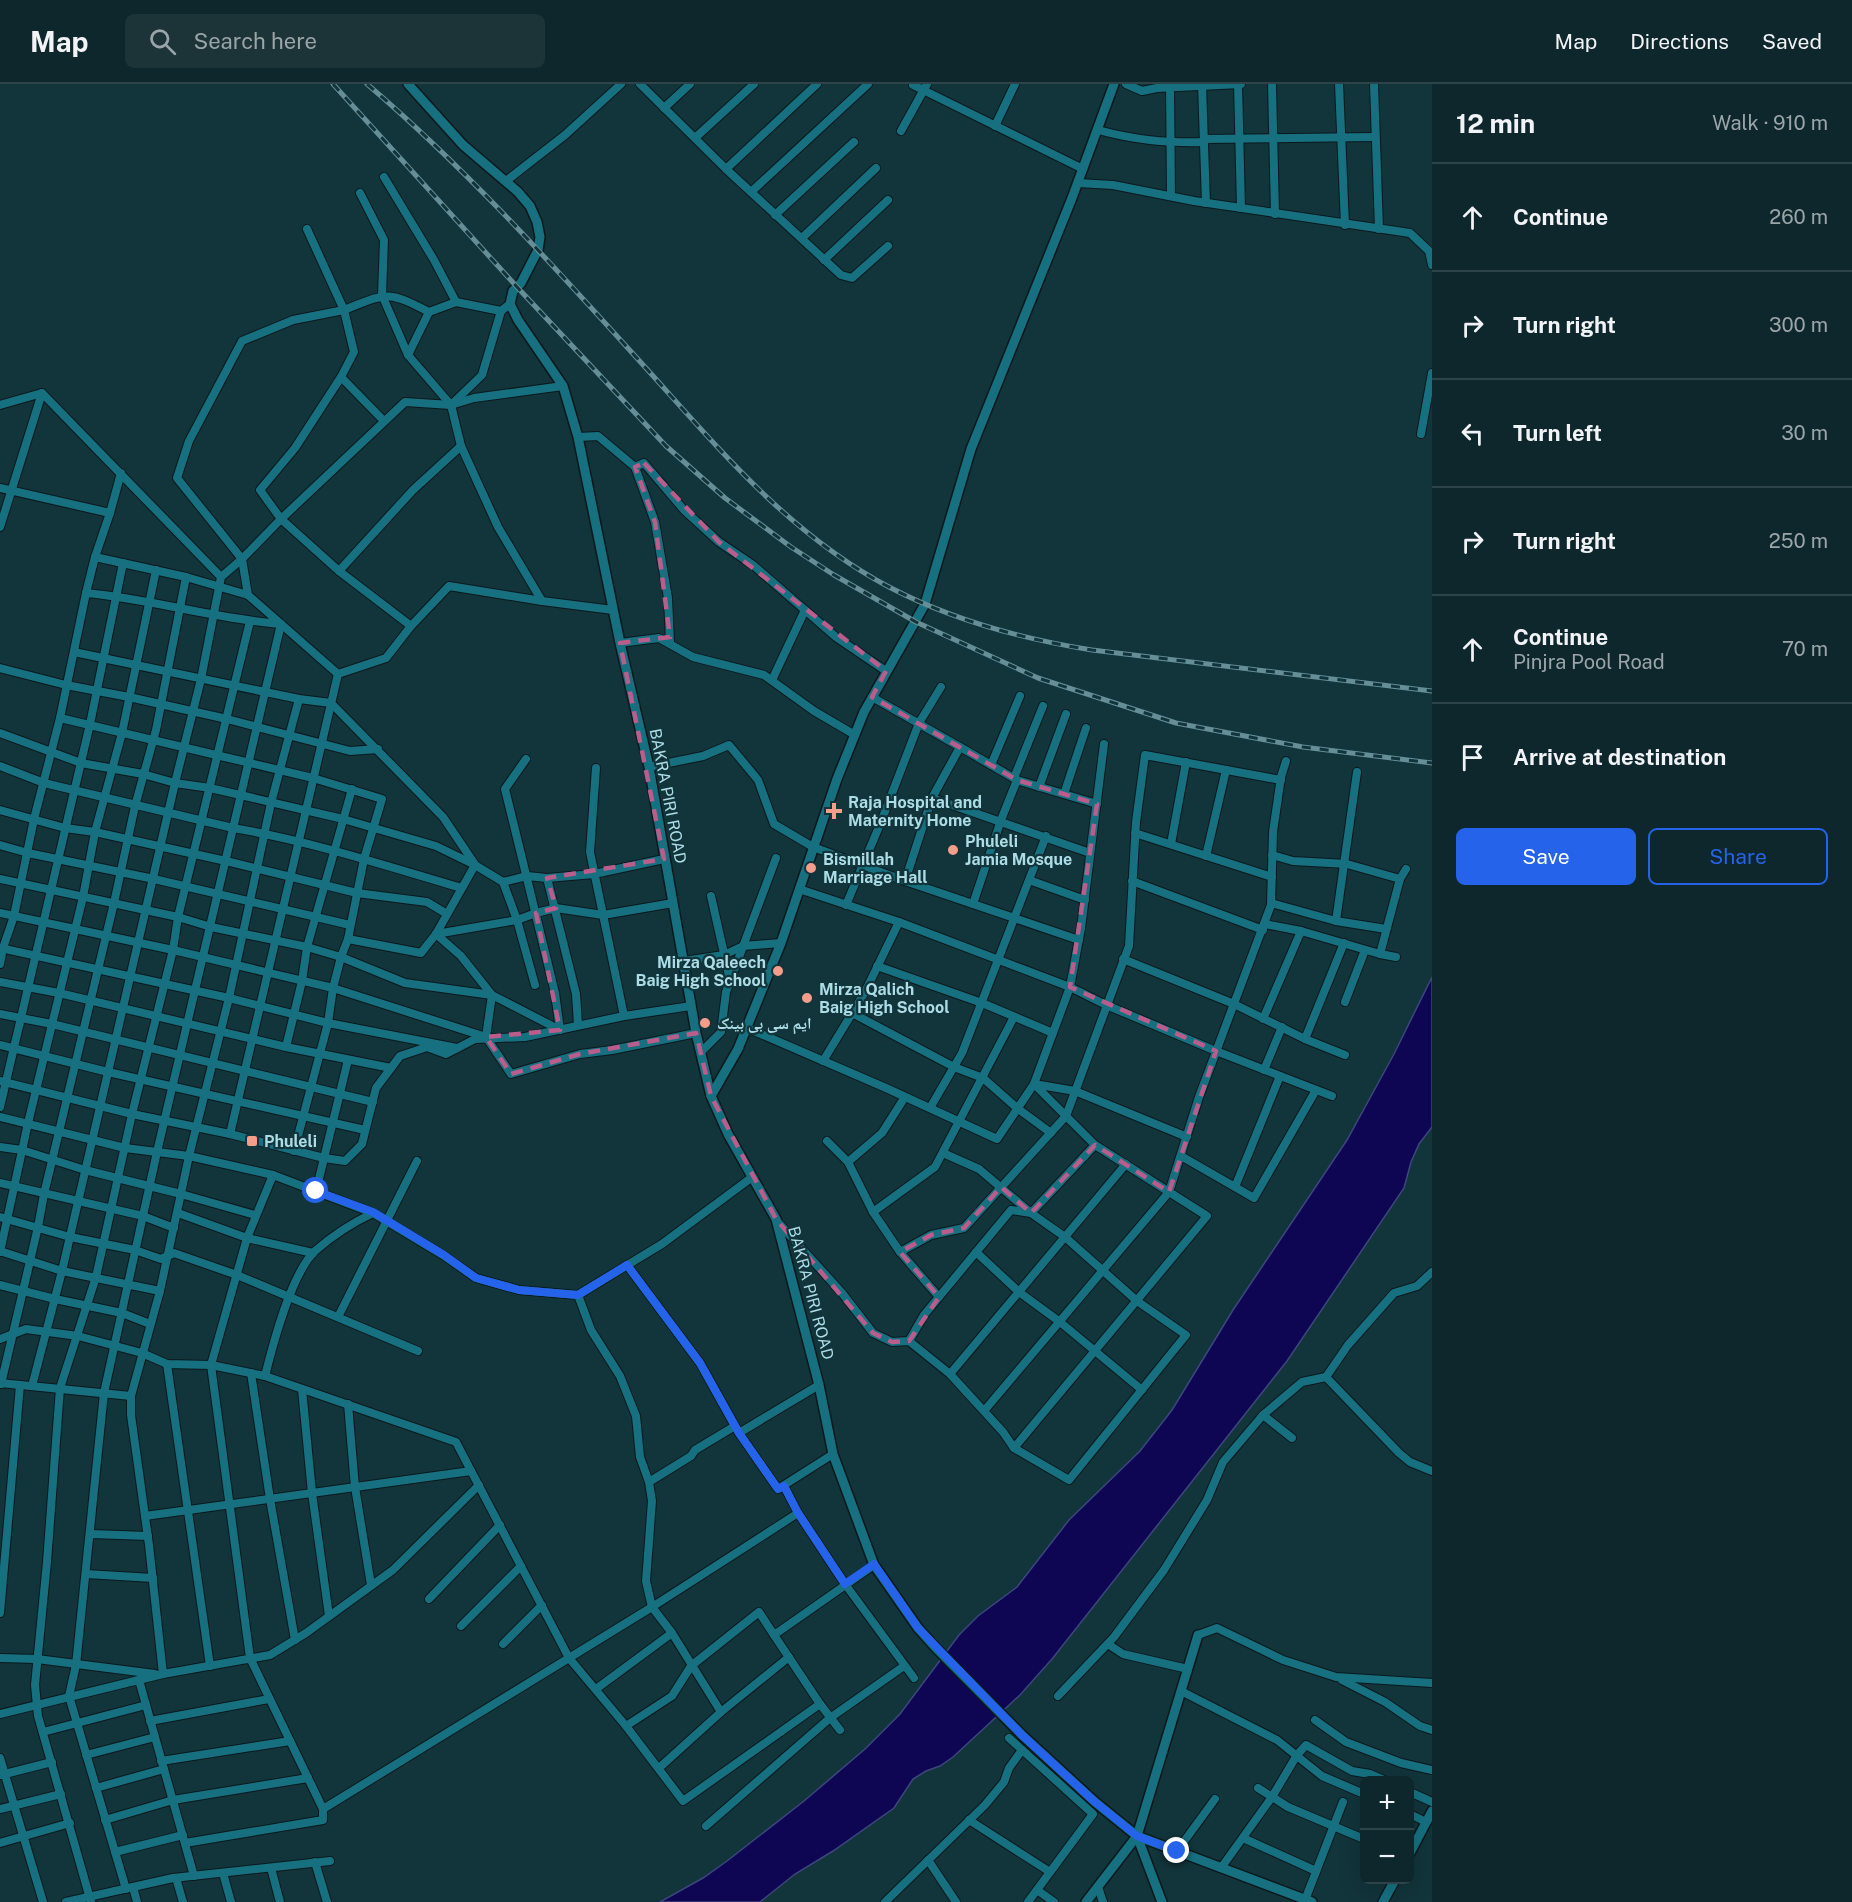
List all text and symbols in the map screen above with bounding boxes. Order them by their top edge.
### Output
search box [125,14,545,68]
text: Map [30,25,89,58]
icon: search [146,25,179,58]
text: Search here [194,28,317,54]
text: Map [1555,29,1597,54]
text: Directions [1630,29,1729,54]
text: Saved [1762,29,1822,54]
text: 12 min [1456,108,1535,139]
text: Walk · 910 m [1712,111,1828,135]
icon: ahead [1456,201,1489,234]
text: Continue [1513,204,1608,230]
text: 260 m [1769,205,1828,229]
icon: right [1456,309,1489,342]
text: Turn right [1513,312,1616,338]
text: 300 m [1769,313,1828,337]
icon: left [1456,417,1489,450]
text: Turn left [1513,420,1602,446]
text: 30 m [1781,421,1828,445]
icon: right [1456,525,1489,558]
text: Turn right [1513,528,1616,554]
text: 250 m [1769,529,1828,553]
text: Continue [1513,624,1608,650]
icon: ahead [1456,633,1489,666]
text: 70 m [1782,637,1828,661]
text: Pinjra Pool Road [1513,650,1665,674]
street label: BAKRA PIRI ROAD [646,727,690,865]
icon: arrive [1456,741,1489,774]
text: Arrive at destination [1513,744,1726,770]
place label: Raja Hospital and Maternity Home [848,793,982,830]
marker: Raja Hospital and Maternity Home [825,802,843,820]
button: Save [1456,828,1636,885]
button: Share [1648,828,1828,885]
place label: Phuleli Jamia Mosque [965,832,1072,869]
marker: Phuleli Jamia Mosque [946,843,960,857]
place label: Bismillah Marriage Hall [823,850,928,887]
marker: Bismillah Marriage Hall [804,861,818,875]
place label: Mirza Qaleech Baig High School [636,953,766,990]
marker: Mirza Qaleech Baig High School [771,964,785,978]
place label: Mirza Qalich Baig High School [819,980,949,1017]
marker: Mirza Qalich Baig High School [800,991,814,1005]
place label: ایم سی بی بینک [717,1014,812,1035]
marker: ایم سی بی بینک [698,1016,712,1030]
place label: Phuleli [264,1132,317,1151]
marker: Phuleli [245,1134,259,1148]
route start [302,1177,328,1203]
street label: BAKRA PIRI ROAD [784,1224,838,1362]
map controls [1360,1776,1414,1884]
button: + [1360,1776,1414,1830]
button: − [1360,1830,1414,1884]
route end [1163,1837,1189,1863]

